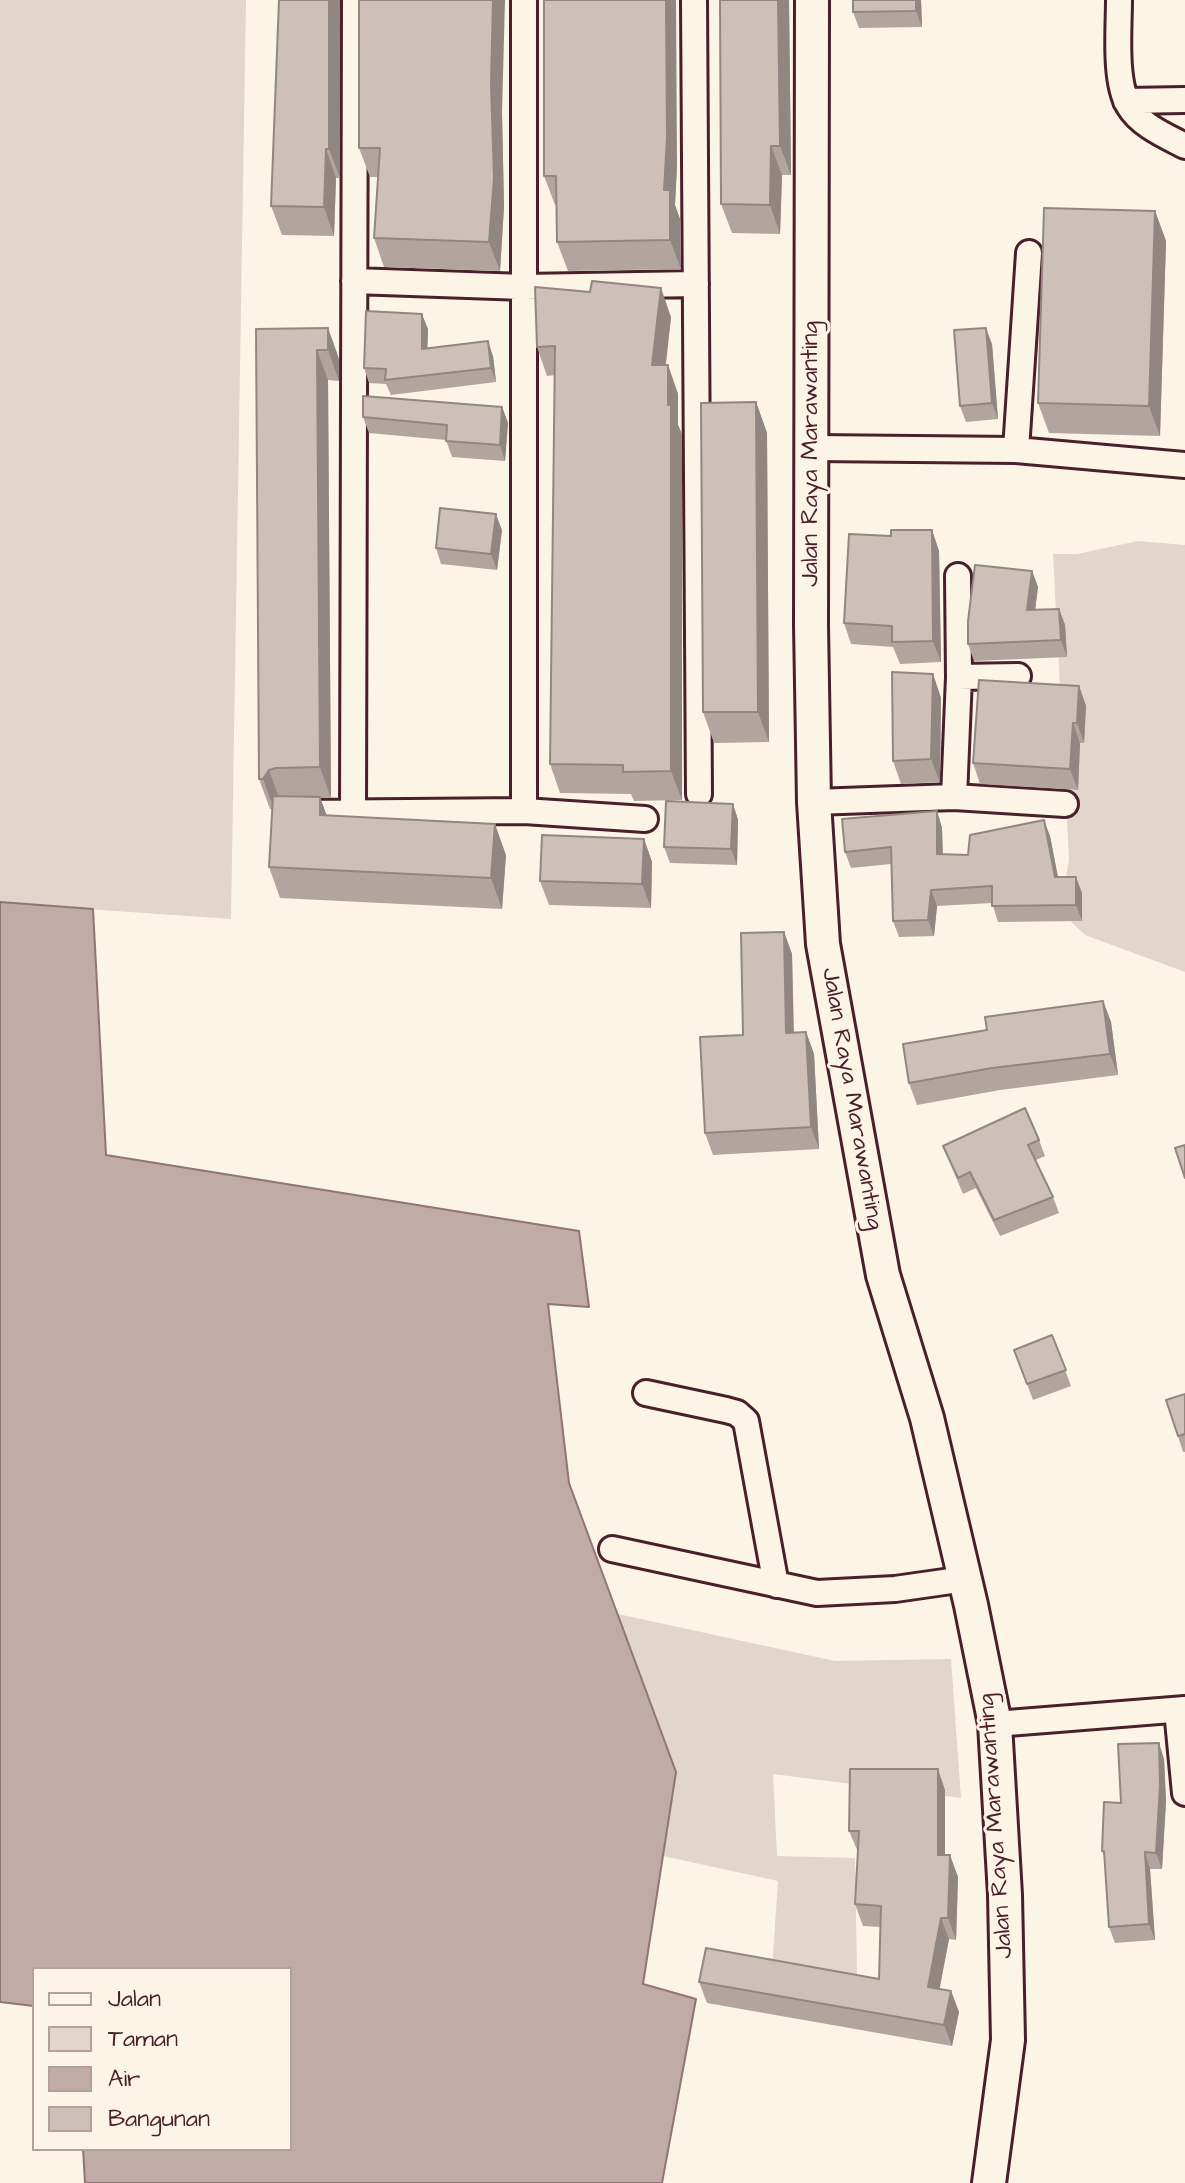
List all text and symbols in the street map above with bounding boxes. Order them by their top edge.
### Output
street label: Jalan Raya Marawanting [798,321,826,587]
street label: Jalan Raya Marawanting [814,966,888,1232]
street label: Jalan Raya Marawanting [973,1692,1021,1960]
legend [32,1967,292,2151]
text: Jalan [108,1982,161,2016]
text: Taman [108,2022,178,2056]
text: Air [108,2062,140,2096]
text: Bangunan [108,2102,210,2136]

